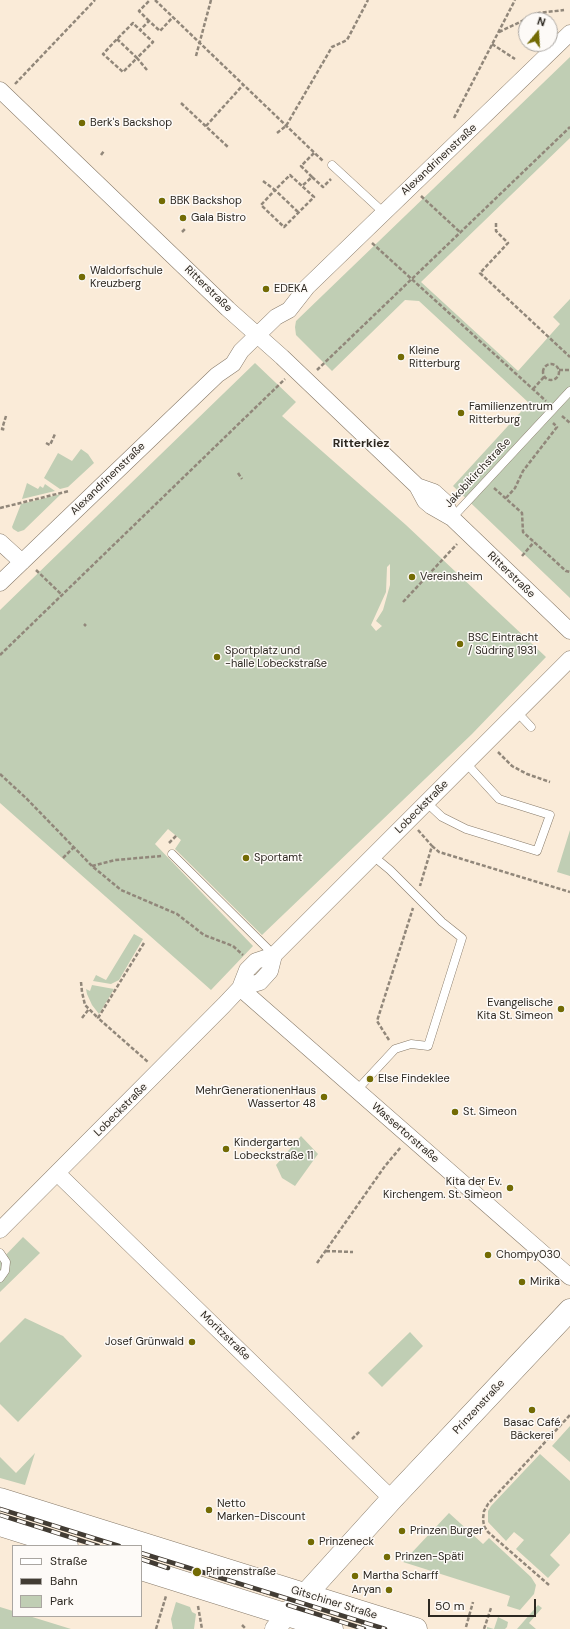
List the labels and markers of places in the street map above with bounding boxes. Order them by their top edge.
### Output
place label: Berk's Backshop [90,116,172,130]
marker: Berk's Backshop [77,118,87,128]
place label: BBK Backshop [170,194,242,208]
marker: BBK Backshop [157,196,167,206]
place label: Gala Bistro [191,211,246,225]
marker: Gala Bistro [178,213,188,223]
place label: Waldorfschule Kreuzberg [90,264,163,290]
marker: Waldorfschule Kreuzberg [77,272,87,282]
place label: EDEKA [274,282,308,296]
marker: EDEKA [261,284,271,294]
place label: Kleine Ritterburg [409,344,460,370]
marker: Kleine Ritterburg [396,352,406,362]
place label: Familienzentrum Ritterburg [469,400,553,426]
marker: Familienzentrum Ritterburg [456,408,466,418]
place label: Vereinsheim [420,570,482,584]
marker: Vereinsheim [407,572,417,582]
place label: BSC Eintracht / Südring 1931 [468,631,538,657]
marker: BSC Eintracht / Südring 1931 [455,639,465,649]
place label: Sportplatz und -halle Lobeckstraße [225,644,327,670]
marker: Sportplatz und -halle Lobeckstraße [212,652,222,662]
place label: Sportamt [254,851,302,865]
marker: Sportamt [241,853,251,863]
place label: Evangelische Kita St. Simeon [477,996,553,1022]
marker: Evangelische Kita St. Simeon [556,1004,566,1014]
place label: Else Findeklee [378,1072,450,1086]
marker: Else Findeklee [365,1074,375,1084]
place label: MehrGenerationenHaus Wassertor 48 [195,1084,316,1110]
marker: MehrGenerationenHaus Wassertor 48 [319,1092,329,1102]
place label: St. Simeon [463,1105,517,1119]
marker: St. Simeon [450,1107,460,1117]
place label: Kindergarten Lobeckstraße 11 [234,1136,314,1162]
marker: Kindergarten Lobeckstraße 11 [221,1144,231,1154]
place label: Kita der Ev. Kirchengem. St. Simeon [383,1175,502,1201]
marker: Kita der Ev. Kirchengem. St. Simeon [505,1183,515,1193]
place label: Chompy030 [496,1248,561,1262]
marker: Chompy030 [483,1250,493,1260]
place label: Mirika [530,1275,560,1289]
marker: Mirika [517,1277,527,1287]
place label: Josef Grünwald [105,1335,184,1349]
marker: Josef Grünwald [187,1337,197,1347]
marker: Basac Café Bäckerei [527,1405,537,1415]
place label: Basac Café Bäckerei [504,1416,560,1442]
place label: Netto Marken-Discount [217,1497,305,1523]
marker: Netto Marken-Discount [204,1505,214,1515]
place label: Prinzen Burger [410,1524,483,1538]
marker: Prinzen Burger [397,1526,407,1536]
place label: Prinzeneck [319,1535,374,1549]
marker: Prinzeneck [306,1537,316,1547]
place label: Prinzen-Späti [395,1550,464,1564]
marker: Prinzen-Späti [382,1552,392,1562]
place label: Prinzenstraße [206,1565,276,1579]
marker: Prinzenstraße [191,1566,203,1578]
place label: Martha Scharff [363,1569,438,1583]
marker: Martha Scharff [350,1571,360,1581]
place label: Aryan [352,1583,381,1597]
marker: Aryan [384,1585,394,1595]

